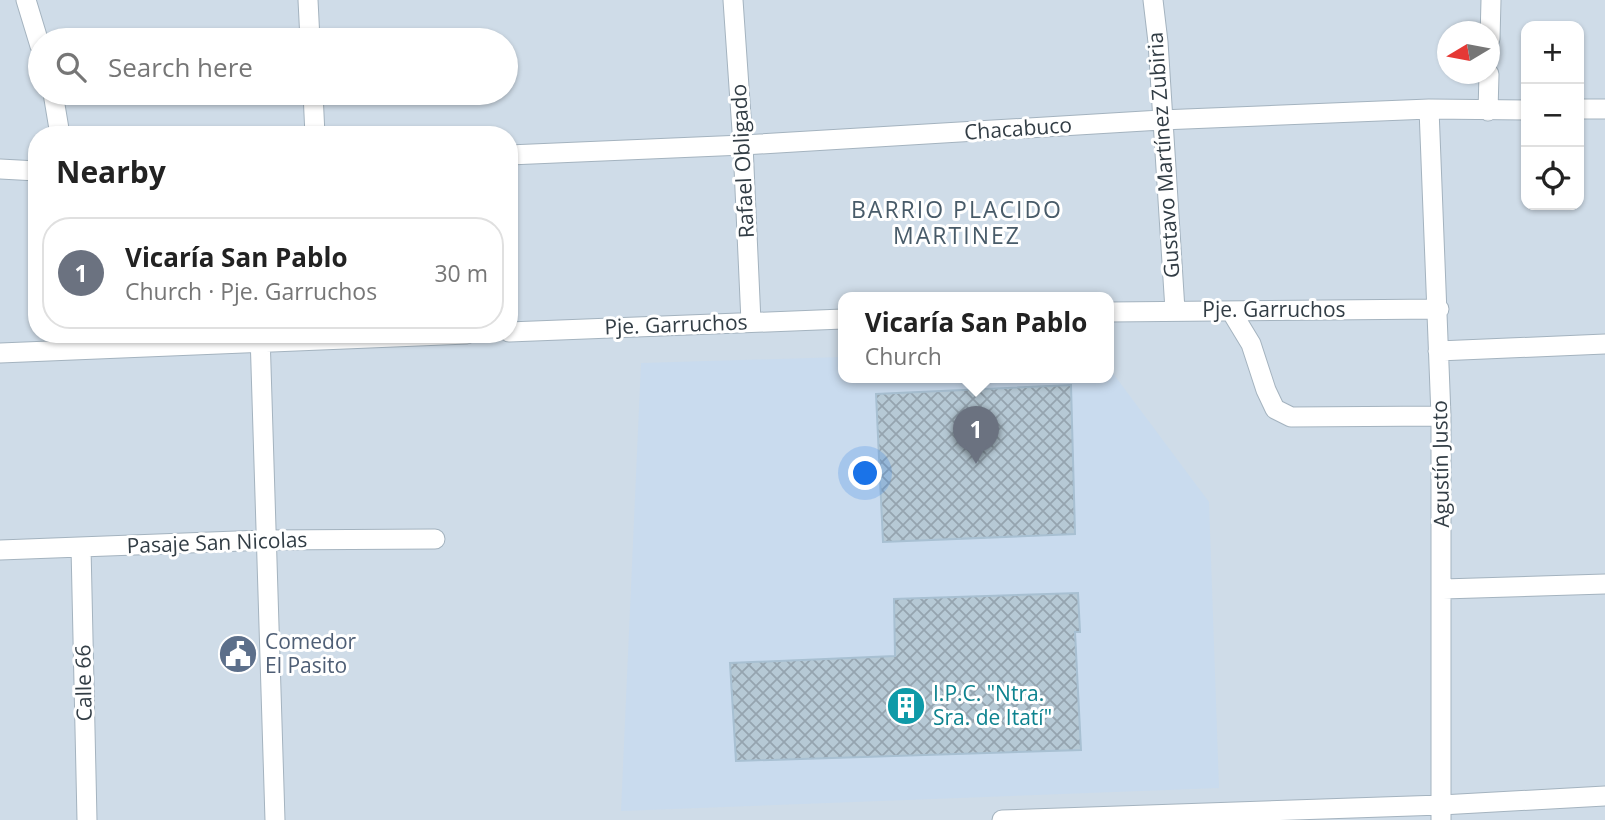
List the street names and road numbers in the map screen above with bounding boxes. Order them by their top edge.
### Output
street label: Gustavo Martínez Zubiria [1140,31,1186,279]
street label: Rafael Obligado [724,83,760,239]
street label: Chacabuco [963,110,1073,146]
street label: Pje. Garruchos [1202,295,1346,323]
street label: Pje. Garruchos [604,308,748,340]
street label: Agustín Justo [1425,400,1455,528]
street label: Pasaje San Nicolas [126,525,308,559]
street label: Calle 66 [68,644,98,722]

